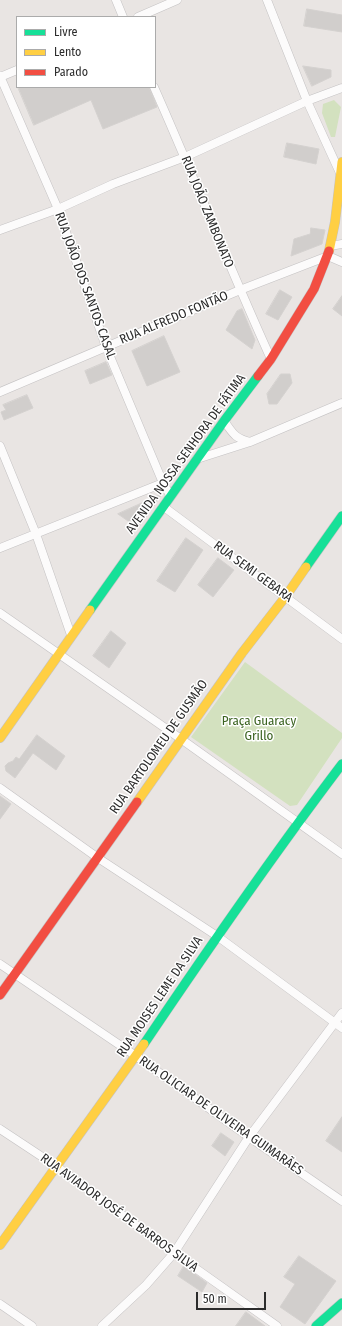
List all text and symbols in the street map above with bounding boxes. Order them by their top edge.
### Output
legend [16,16,156,88]
text: Livre [54,25,77,39]
text: Lento [54,45,81,59]
text: Parado [54,65,88,79]
street label: RUA JOÃO ZAMBONATO [177,154,237,270]
street label: RUA JOÃO DOS SANTOS CASAL [51,210,119,362]
street label: RUA ALFREDO FONTÃO [117,288,231,348]
street label: AVENIDA NOSSA SENHORA DE FÁTIMA [123,371,249,537]
street label: RUA SEMI GEBARA [210,538,296,606]
street label: RUA BARTOLOMEU DE GUSMÃO [107,677,211,817]
park label: Praça Guaracy Grillo [222,713,296,744]
street label: RUA MOISES LEME DA SILVA [114,934,206,1060]
street label: RUA OLICIAR DE OLIVEIRA GUIMARÃES [136,1053,306,1179]
street label: RUA AVIADOR JOSÉ DE BARROS SILVA [37,1150,201,1276]
scale bar [198,1284,268,1310]
text: 50 m [203,1292,227,1306]

